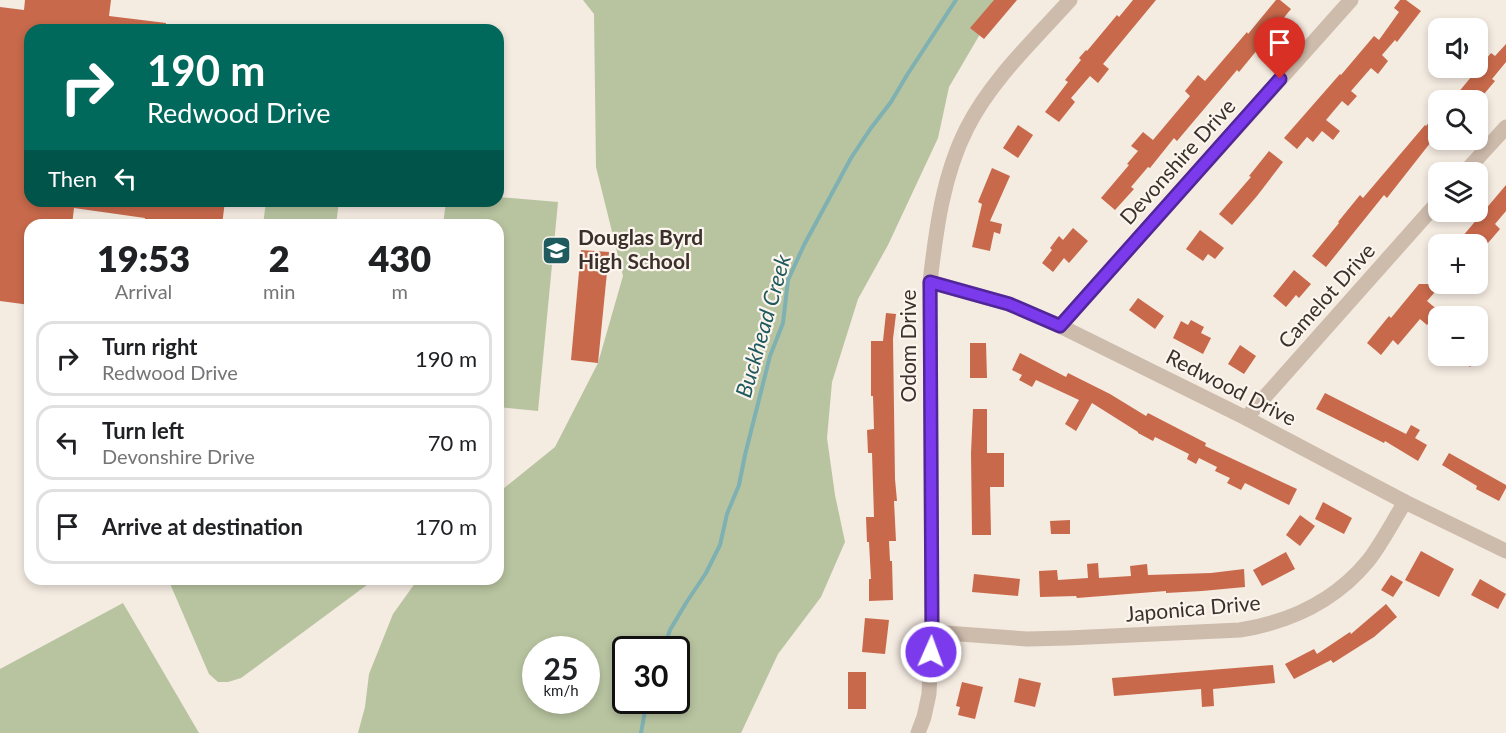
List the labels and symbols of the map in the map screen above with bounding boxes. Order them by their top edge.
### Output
pin [1254,17,1305,79]
street label: Devonshire Drive [1114,93,1240,229]
place label: Douglas Byrd High School [578,224,703,273]
school or university icon: Douglas Byrd High School [541,234,573,266]
street label: Camelot Drive [1272,237,1379,353]
water label: Buckhead Creek [729,251,796,400]
street label: Odom Drive [895,289,920,403]
street label: Redwood Drive [1162,343,1301,430]
street label: Japonica Drive [1124,589,1261,626]
position arrow [899,620,963,684]
speed limit sign: 30 [612,636,690,714]

